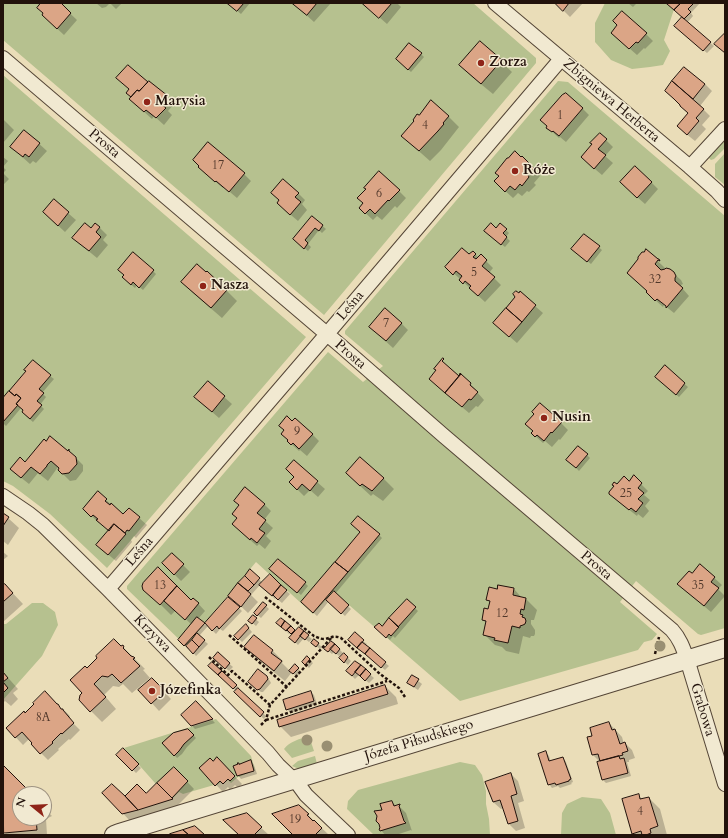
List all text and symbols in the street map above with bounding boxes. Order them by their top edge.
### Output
place label: Zorza [489,55,527,71]
street label: Zbigniewa Herberta [559,56,663,146]
marker: Zorza [476,58,486,68]
place label: Marysia [155,94,206,110]
marker: Marysia [142,97,152,107]
house number: 1 [557,109,563,123]
house number: 4 [422,119,428,133]
street label: Prosta [85,126,123,162]
house number: 17 [212,159,224,173]
place label: Róże [523,163,555,179]
marker: Róże [510,166,520,176]
house number: 6 [376,187,382,201]
house number: 5 [471,266,477,280]
house number: 32 [649,273,661,287]
place label: Nasza [211,278,249,294]
marker: Nasza [198,281,208,291]
street label: Leśna [334,288,368,324]
house number: 7 [383,317,389,331]
street label: Prosta [331,337,369,373]
place label: Nusin [552,410,591,426]
marker: Nusin [539,413,549,423]
house number: 9 [294,425,300,439]
house number: 25 [620,487,632,501]
street label: Leśna [123,534,157,570]
street label: Prosta [577,548,615,584]
house number: 13 [154,579,166,593]
house number: 35 [692,579,704,593]
house number: 12 [496,607,508,621]
street label: Krzywa [130,612,174,656]
street label: Grabowa [686,681,718,739]
place label: Józefinka [160,683,221,699]
marker: Józefinka [147,686,157,696]
house number: 8A [36,711,50,725]
street label: Józefa Piłsudskiego [363,716,475,766]
north arrow [12,786,52,826]
text: N [12,796,30,809]
house number: 4 [637,805,643,819]
house number: 19 [289,813,301,827]

